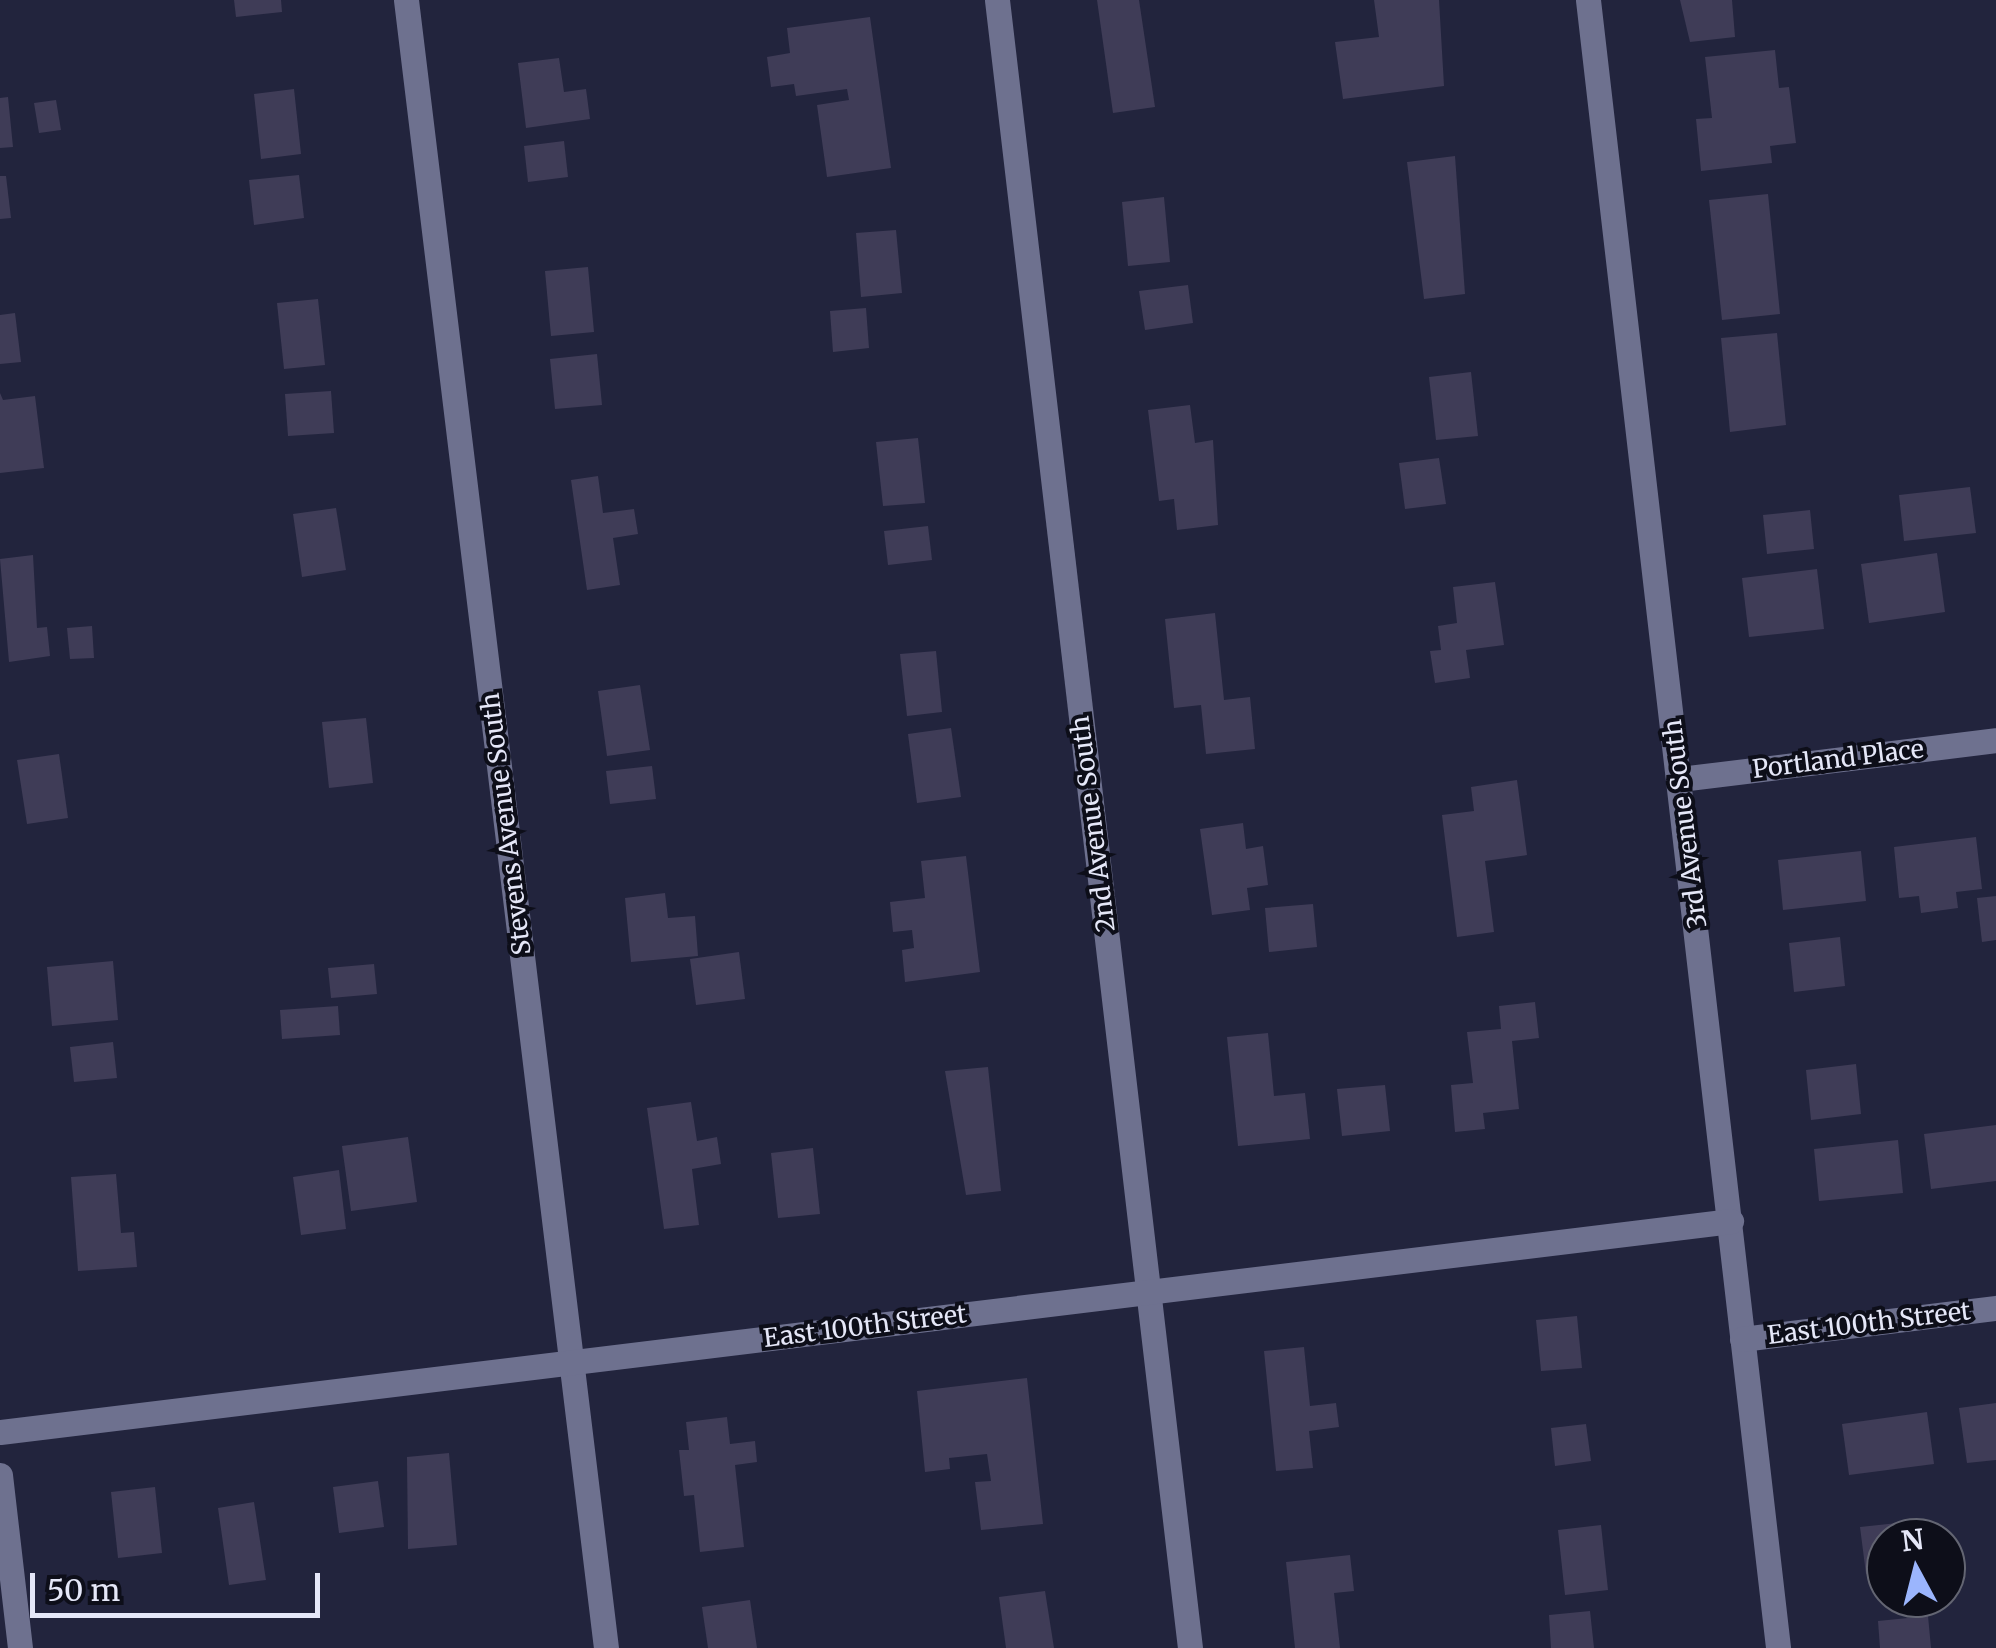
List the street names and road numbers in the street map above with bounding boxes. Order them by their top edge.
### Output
street label: Stevens Avenue South [475,691,537,957]
street label: 2nd Avenue South [1065,714,1121,934]
street label: 3rd Avenue South [1657,718,1713,930]
street label: Portland Place [1751,734,1925,784]
street label: East 100th Street [1766,1296,1972,1350]
street label: East 100th Street [762,1299,968,1353]

